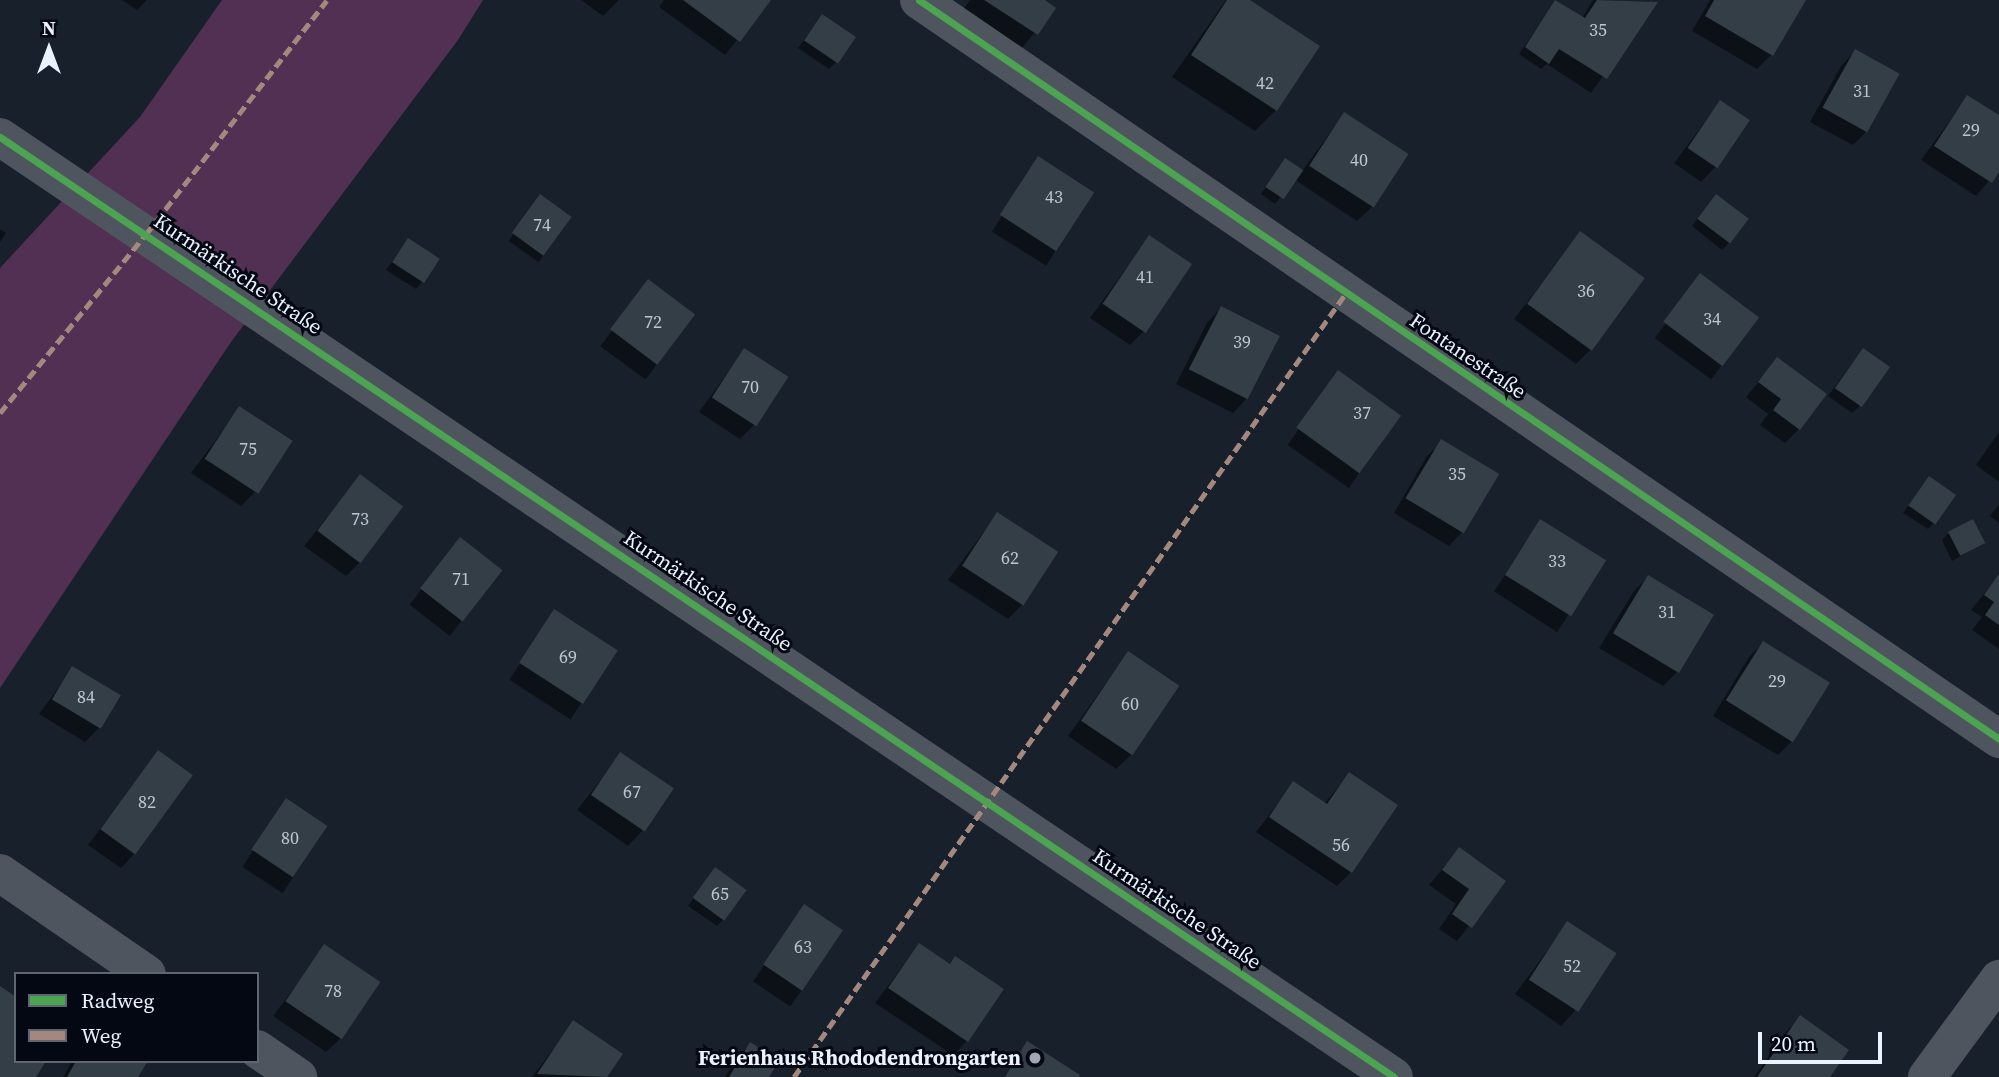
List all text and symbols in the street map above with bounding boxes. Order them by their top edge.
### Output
north arrow [14,14,84,84]
text: N [42,15,56,41]
house number: 35 [1589,19,1607,41]
house number: 42 [1256,72,1274,94]
house number: 31 [1853,80,1871,102]
house number: 29 [1962,119,1980,141]
house number: 40 [1350,149,1368,171]
house number: 43 [1045,186,1063,208]
street label: Kurmärkische Straße [149,208,327,340]
house number: 74 [533,214,551,236]
house number: 41 [1136,266,1154,288]
house number: 36 [1577,280,1595,302]
street label: Fontanestraße [1405,308,1531,404]
house number: 34 [1703,308,1721,330]
house number: 72 [644,311,662,333]
house number: 39 [1233,331,1251,353]
house number: 70 [741,376,759,398]
house number: 37 [1353,402,1371,424]
house number: 75 [239,438,257,460]
house number: 35 [1448,463,1466,485]
house number: 73 [351,508,369,530]
street label: Kurmärkische Straße [619,525,797,657]
house number: 62 [1001,547,1019,569]
house number: 33 [1548,550,1566,572]
house number: 71 [452,568,470,590]
house number: 31 [1658,601,1676,623]
house number: 69 [559,646,577,668]
house number: 29 [1768,670,1786,692]
house number: 84 [77,686,95,708]
house number: 60 [1121,693,1139,715]
house number: 67 [623,781,641,803]
house number: 82 [138,791,156,813]
house number: 80 [281,827,299,849]
house number: 56 [1332,834,1350,856]
street label: Kurmärkische Straße [1088,843,1266,975]
house number: 65 [711,883,729,905]
house number: 63 [794,936,812,958]
house number: 52 [1563,955,1581,977]
legend [14,972,259,1063]
house number: 78 [324,980,342,1002]
text: Radweg [81,986,154,1015]
scale bar [1761,1018,1885,1062]
text: Weg [81,1021,121,1050]
text: 20 m [1771,1029,1816,1058]
place label: Ferienhaus Rhododendrongarten [698,1045,1021,1071]
marker: Ferienhaus Rhododendrongarten [1027,1050,1043,1066]

